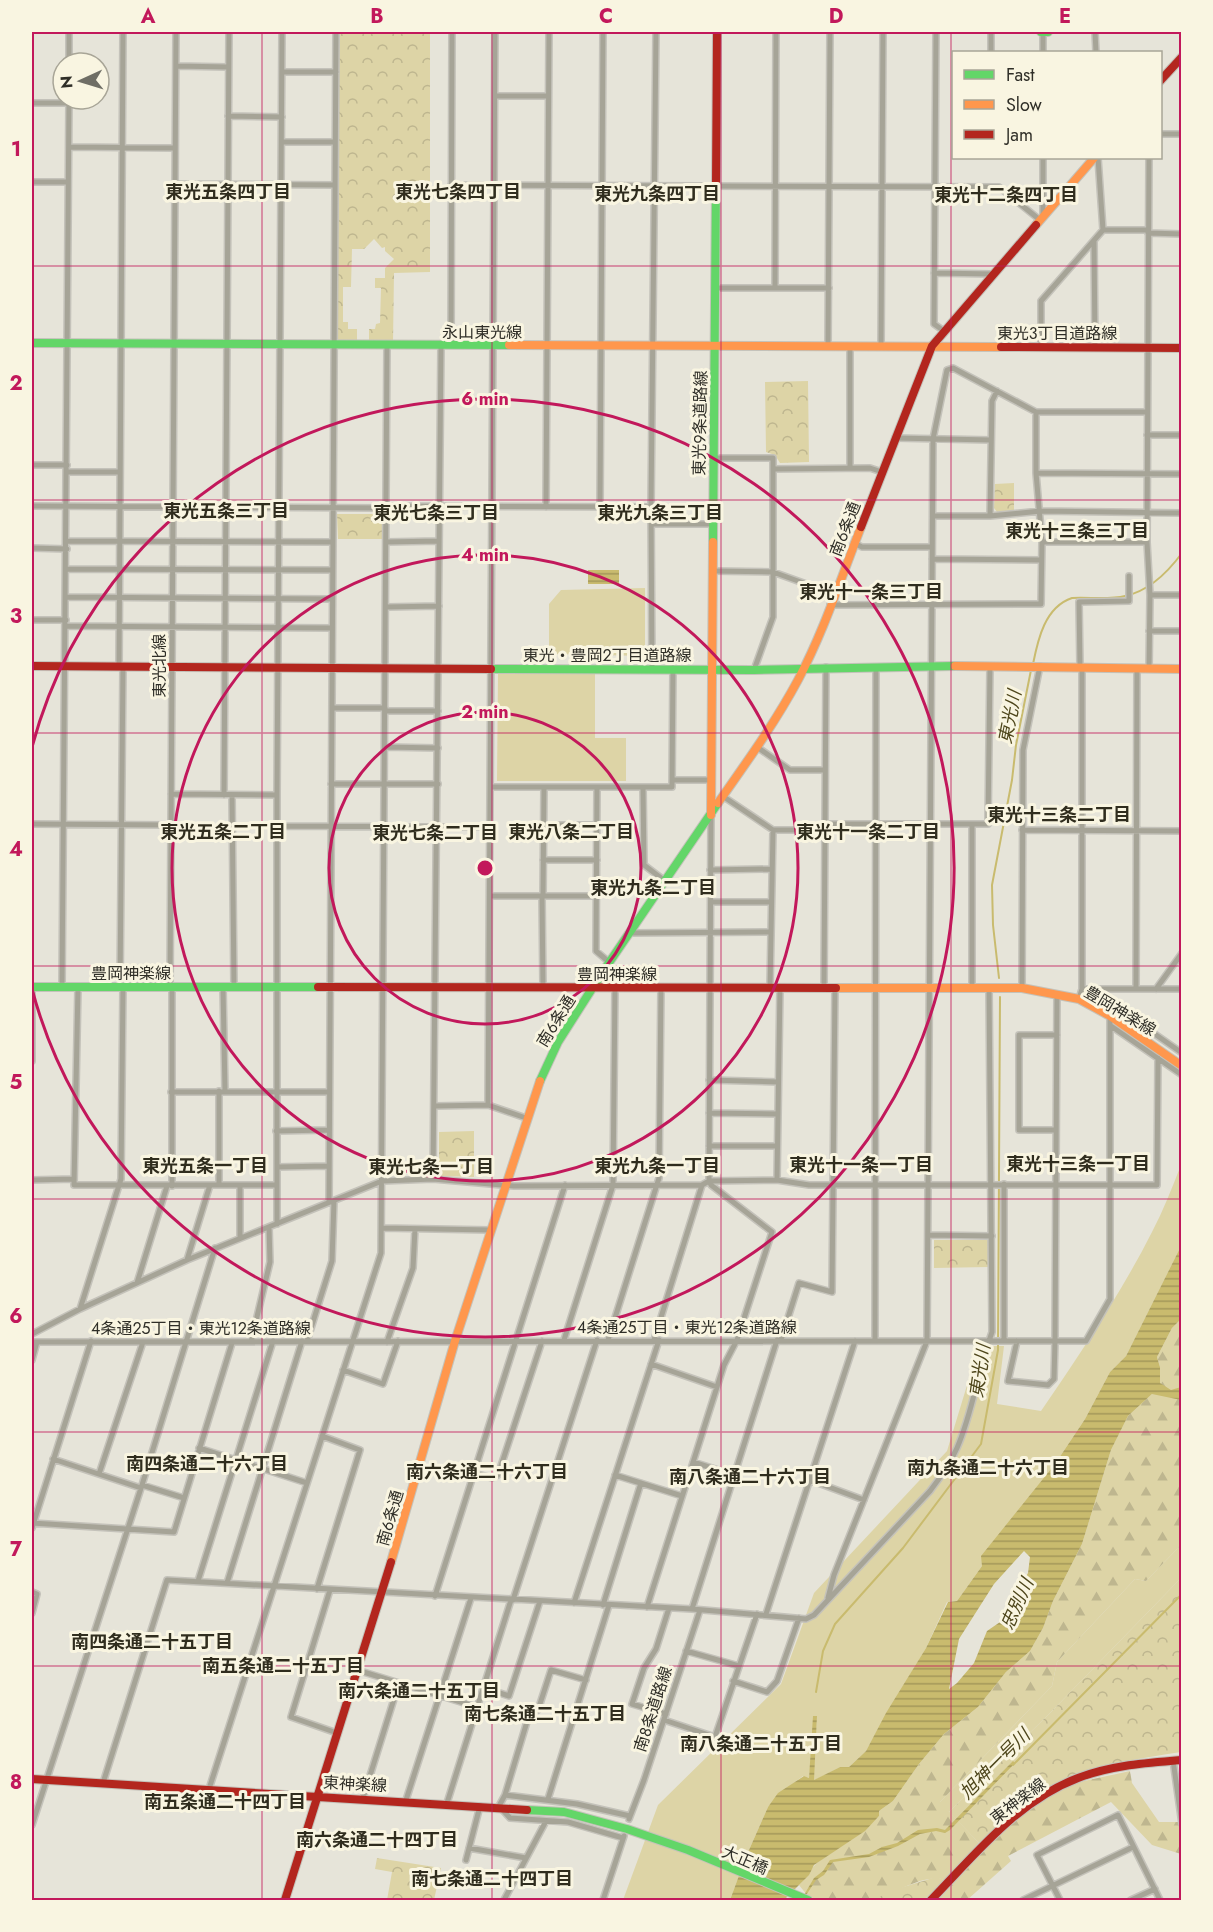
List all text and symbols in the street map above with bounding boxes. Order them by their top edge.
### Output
text: A [140,2,156,31]
text: B [370,2,384,31]
text: C [599,2,613,31]
text: D [829,2,843,31]
text: E [1059,2,1071,31]
north arrow [51,51,111,111]
legend [952,51,1162,159]
text: Fast [1006,62,1035,88]
text: N [55,75,78,89]
text: Slow [1006,92,1043,118]
text: Jam [1004,122,1033,148]
text: 1 [11,135,21,164]
district label: 東光五条四丁目 [165,179,291,205]
district label: 東光七条四丁目 [395,179,521,205]
district label: 東光九条四丁目 [594,181,720,207]
district label: 東光十二条四丁目 [934,182,1078,208]
street label: 永山東光線 [442,321,522,344]
street label: 東光3丁目道路線 [997,322,1117,345]
text: 2 [9,369,23,398]
street label: 東光9条道路線 [688,370,712,476]
text: 6 min [461,386,509,412]
district label: 東光五条三丁目 [163,498,289,524]
street label: 南6条通 [824,498,866,560]
district label: 東光七条三丁目 [373,500,499,526]
district label: 東光九条三丁目 [597,500,723,526]
district label: 東光十三条三丁目 [1005,518,1149,544]
text: 4 min [461,542,509,568]
district label: 東光十一条三丁目 [799,579,943,605]
text: 3 [10,602,22,631]
street label: 東光北線 [148,634,171,698]
street label: 東光・豊岡2丁目道路線 [522,644,692,667]
water label: 東光川 [992,686,1028,746]
text: 2 min [461,699,509,725]
district label: 東光十三条二丁目 [987,802,1131,828]
district label: 東光五条二丁目 [160,819,286,845]
district label: 東光八条二丁目 [508,819,634,845]
district label: 東光十一条二丁目 [796,819,940,845]
district label: 東光七条二丁目 [372,820,498,846]
text: 4 [9,835,23,864]
centre of rings [475,858,495,878]
district label: 東光九条二丁目 [590,875,716,901]
street label: 豊岡神楽線 [91,962,171,985]
street label: 豊岡神楽線 [577,963,657,986]
street label: 豊岡神楽線 [1080,981,1160,1041]
street label: 南6条通 [531,991,581,1051]
text: 5 [10,1068,23,1097]
district label: 東光十三条一丁目 [1006,1151,1150,1177]
district label: 東光十一条一丁目 [789,1152,933,1178]
district label: 東光五条一丁目 [142,1153,268,1179]
district label: 東光九条一丁目 [594,1153,720,1179]
district label: 東光七条一丁目 [368,1154,494,1180]
text: 6 [9,1302,23,1331]
street label: 4条通25丁目・東光12条道路線 [577,1316,797,1339]
street label: 4条通25丁目・東光12条道路線 [91,1317,311,1340]
water label: 東光川 [963,1340,997,1400]
district label: 南四条通二十六丁目 [126,1451,288,1477]
district label: 南九条通二十六丁目 [907,1455,1069,1481]
district label: 南六条通二十六丁目 [406,1459,568,1485]
district label: 南八条通二十六丁目 [669,1464,831,1490]
street label: 南6条通 [371,1487,409,1549]
text: 7 [10,1535,23,1564]
water label: 忠別川 [994,1572,1041,1634]
district label: 南四条通二十五丁目 [71,1629,233,1655]
district label: 南五条通二十五丁目 [202,1653,364,1679]
street label: 南8条道路線 [628,1663,678,1755]
district label: 南六条通二十五丁目 [338,1678,500,1704]
district label: 南七条通二十五丁目 [464,1701,626,1727]
water label: 旭神一号川 [954,1722,1037,1805]
district label: 南八条通二十五丁目 [680,1731,842,1757]
text: 8 [10,1768,22,1797]
street label: 東神楽線 [322,1771,388,1797]
street label: 東神楽線 [986,1773,1050,1829]
district label: 南五条通二十四丁目 [144,1789,306,1815]
district label: 南六条通二十四丁目 [296,1827,458,1853]
street label: 大正橋 [718,1840,772,1880]
district label: 南七条通二十四丁目 [411,1866,573,1892]

